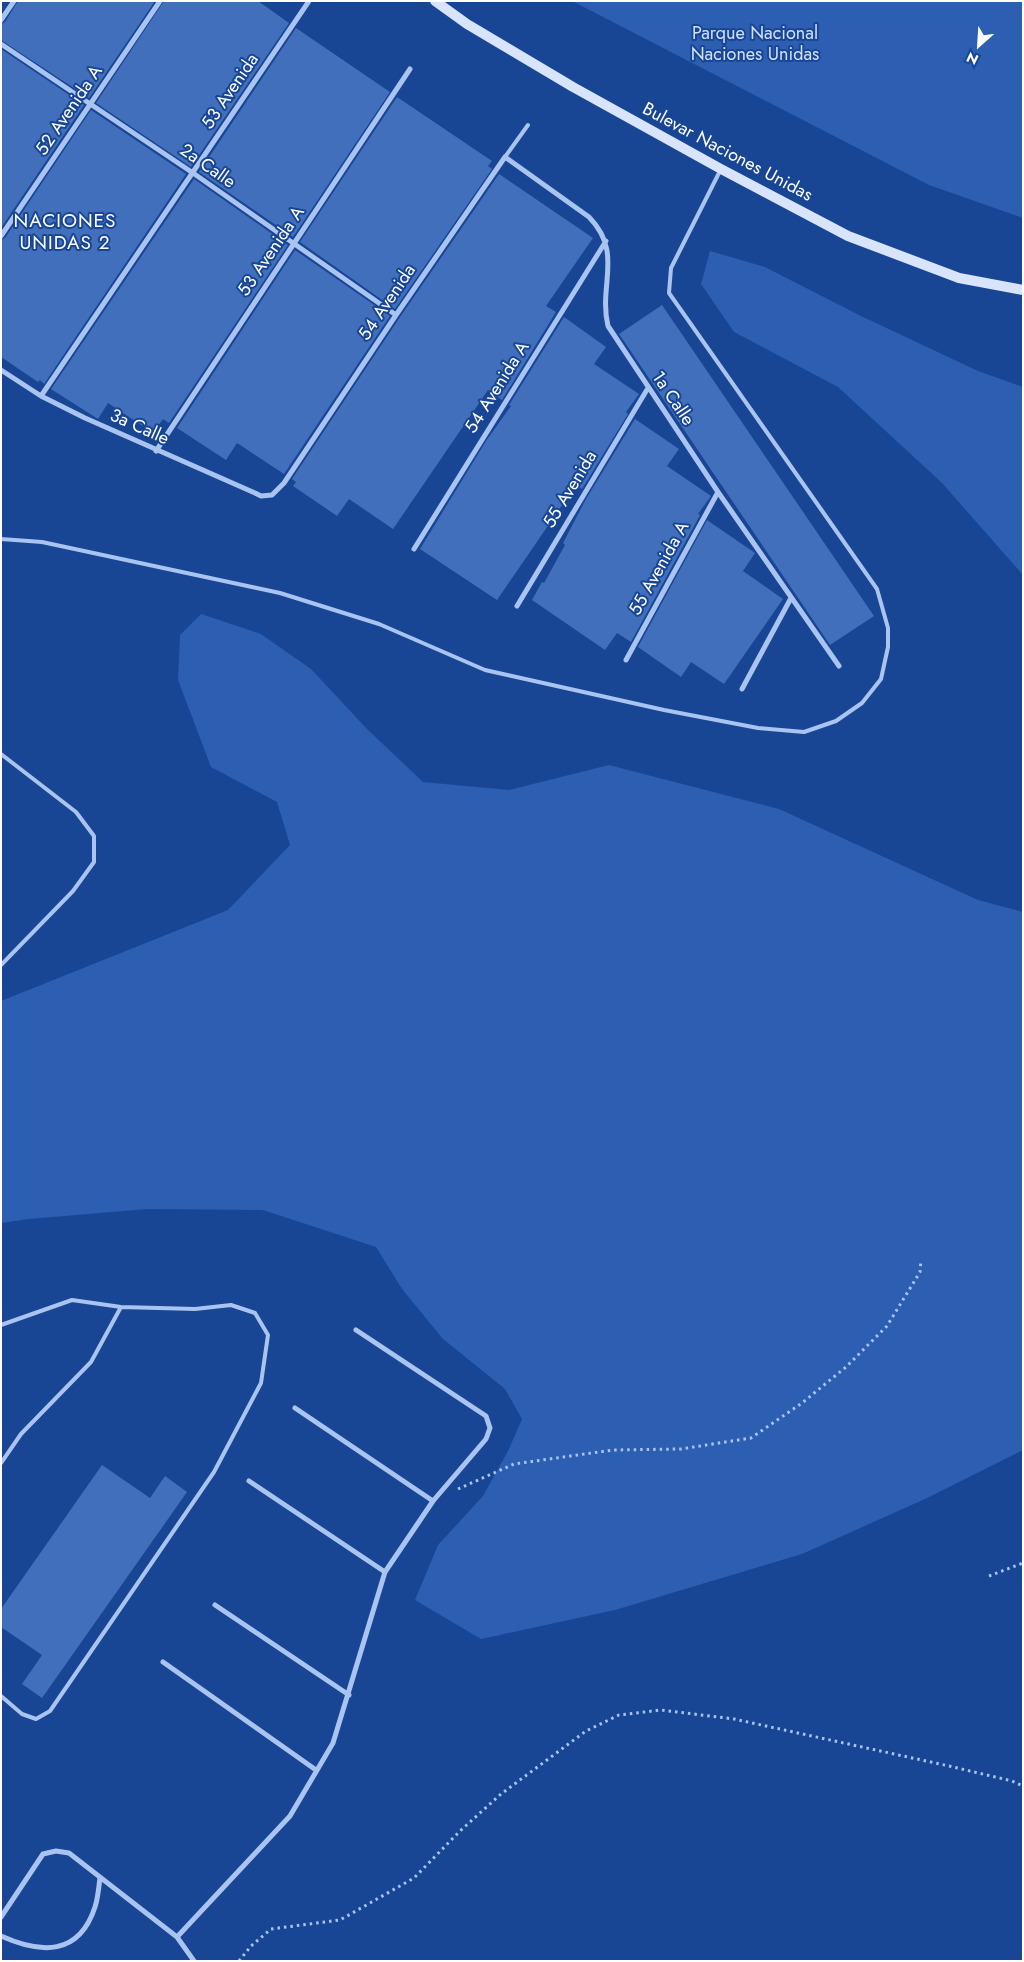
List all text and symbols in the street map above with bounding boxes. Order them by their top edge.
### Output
north arrow [954,20,1004,70]
park label: Parque Nacional Naciones Unidas [691,24,819,66]
text: N [963,47,982,70]
street label: 53 Avenida [198,50,264,134]
street label: 52 Avenida A [32,62,108,160]
street label: Bulevar Naciones Unidas [638,99,816,207]
street label: 2a Calle [175,140,239,194]
street label: 53 Avenida A [234,203,310,301]
district label: NACIONES UNIDAS 2 [13,211,117,255]
street label: 54 Avenida [355,261,421,345]
street label: 54 Avenida A [461,338,535,438]
street label: 1a Calle [646,368,698,430]
street label: 3a Calle [106,405,172,451]
street label: 55 Avenida [539,447,603,533]
street label: 55 Avenida A [625,518,695,620]

